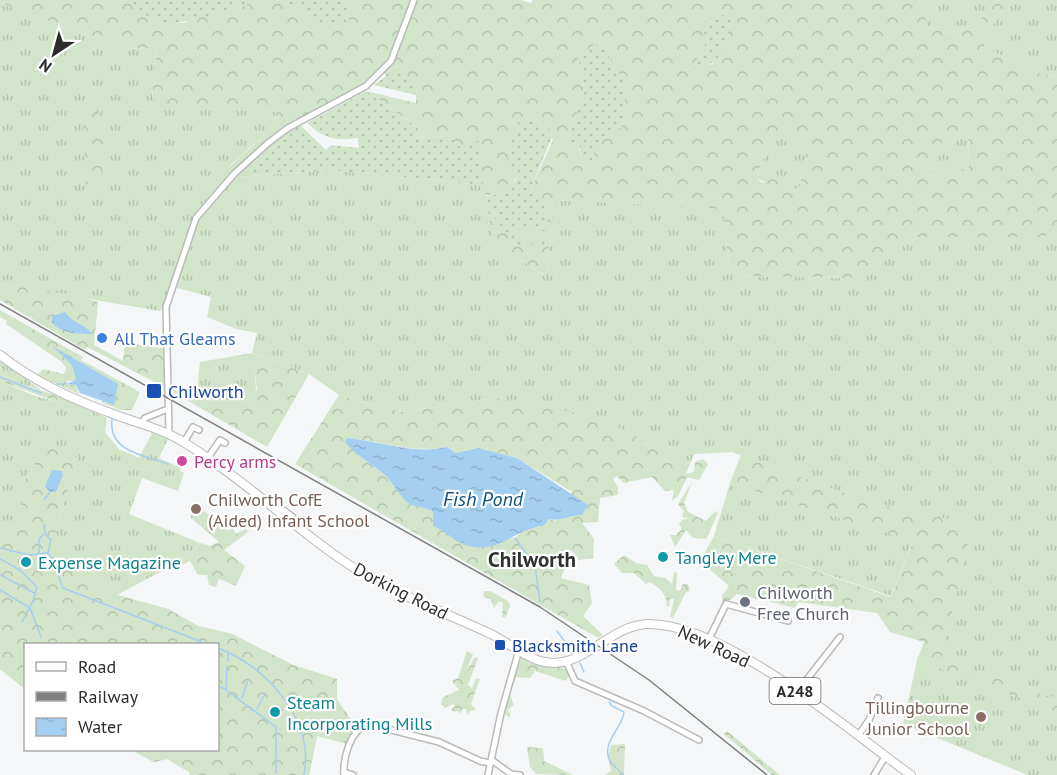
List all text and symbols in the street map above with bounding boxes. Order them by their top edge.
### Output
north arrow [24,24,84,84]
text: N [35,55,55,77]
place label: All That Gleams [114,327,236,350]
marker: All That Gleams [95,331,109,345]
place label: Chilworth [168,380,244,403]
marker: Chilworth [145,382,163,400]
place label: Percy arms [194,450,276,473]
marker: Percy arms [175,454,189,468]
water label: Fish Pond [443,486,524,512]
place label: Chilworth CofE (Aided) Infant School [208,488,370,532]
marker: Chilworth CofE (Aided) Infant School [189,502,203,516]
district label: Chilworth [488,546,576,573]
place label: Tangley Mere [675,546,777,569]
marker: Tangley Mere [656,550,670,564]
place label: Expense Magazine [38,551,181,574]
marker: Expense Magazine [19,555,33,569]
street label: Dorking Road [350,557,452,625]
place label: Chilworth Free Church [757,581,849,625]
marker: Chilworth Free Church [738,595,752,609]
street label: New Road [674,619,754,673]
place label: Blacksmith Lane [512,634,638,657]
marker: Blacksmith Lane [493,638,507,652]
legend [24,643,219,751]
text: Road [78,655,116,678]
road number: A248 [770,678,820,704]
text: Railway [78,685,139,708]
place label: Steam Incorporating Mills [287,691,432,735]
place label: Tillingbourne Junior School [865,696,970,740]
marker: Steam Incorporating Mills [268,705,282,719]
marker: Tillingbourne Junior School [974,710,988,724]
text: Water [78,715,122,738]

